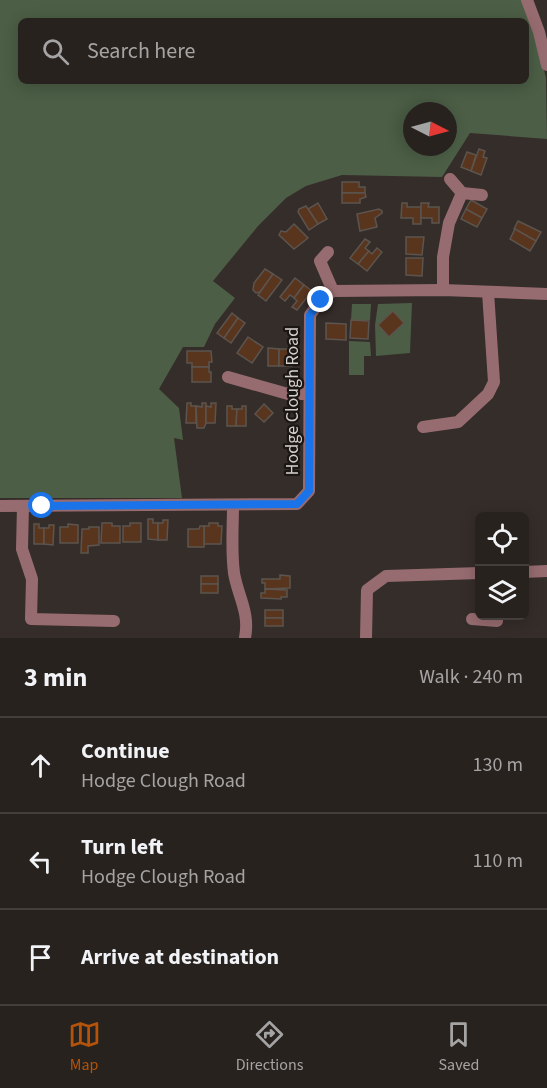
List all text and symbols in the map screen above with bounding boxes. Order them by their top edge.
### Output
search box [18,18,529,84]
icon: search [39,35,72,68]
text: Search here [87,35,195,67]
north arrow [403,102,457,156]
route end [307,286,333,312]
street label: Hodge Clough Road [280,327,305,475]
route start [28,492,54,518]
map controls [475,512,529,620]
button: locate [475,512,529,566]
button: layers [475,566,529,620]
text: 3 min [24,659,87,696]
text: Walk · 240 m [419,663,523,691]
text: Continue [81,735,170,767]
icon: ahead [24,749,57,782]
text: 130 m [473,751,523,779]
text: Hodge Clough Road [81,767,246,795]
text: Turn left [81,831,163,863]
icon: left [24,845,57,878]
text: 110 m [473,847,523,875]
text: Hodge Clough Road [81,863,246,891]
icon: arrive [24,941,57,974]
text: Arrive at destination [81,941,279,973]
tab: Map [68,1018,101,1076]
tab: Directions [236,1018,303,1076]
tab: Saved [439,1018,479,1076]

